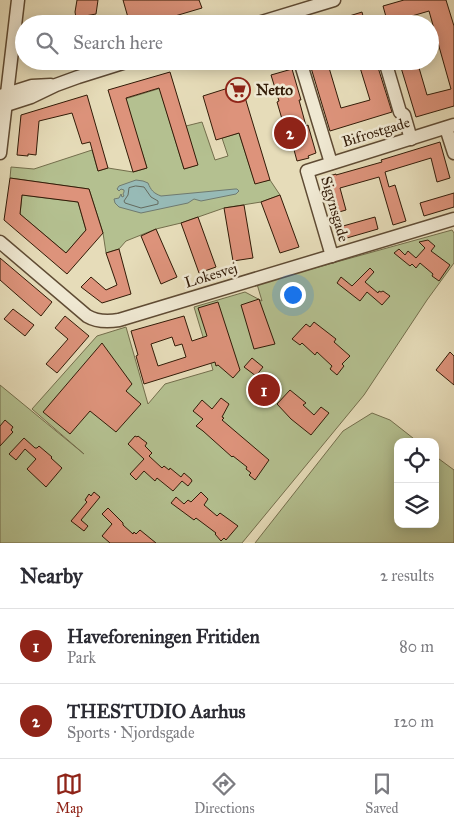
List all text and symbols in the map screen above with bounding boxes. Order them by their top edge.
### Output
search box [15,15,439,70]
icon: search [33,29,61,57]
text: Search here [73,31,163,54]
supermarket icon: Netto [225,77,251,103]
place label: Netto [256,81,293,99]
street label: Bifrostgade [340,113,412,151]
pin: 2 [274,114,306,152]
street label: Sigynsgade [317,174,353,244]
street label: Lokesvej [182,258,240,292]
your location [280,282,306,308]
pin: 1 [248,371,280,409]
map controls [394,438,439,528]
button: locate [394,438,439,483]
button: layers [394,483,439,528]
text: Nearby [20,563,83,589]
text: 2 results [380,566,434,585]
text: Haveforeningen Fritiden [67,625,260,648]
text: 1 [33,637,39,656]
text: 80 m [399,637,434,656]
text: Park [67,648,96,667]
text: THESTUDIO Aarhus [67,700,246,723]
text: 2 [32,712,40,731]
text: 120 m [394,712,434,731]
text: Sports · Njordsgade [67,723,195,742]
tab: Map [55,770,83,817]
tab: Directions [194,770,255,817]
tab: Saved [365,770,399,817]

